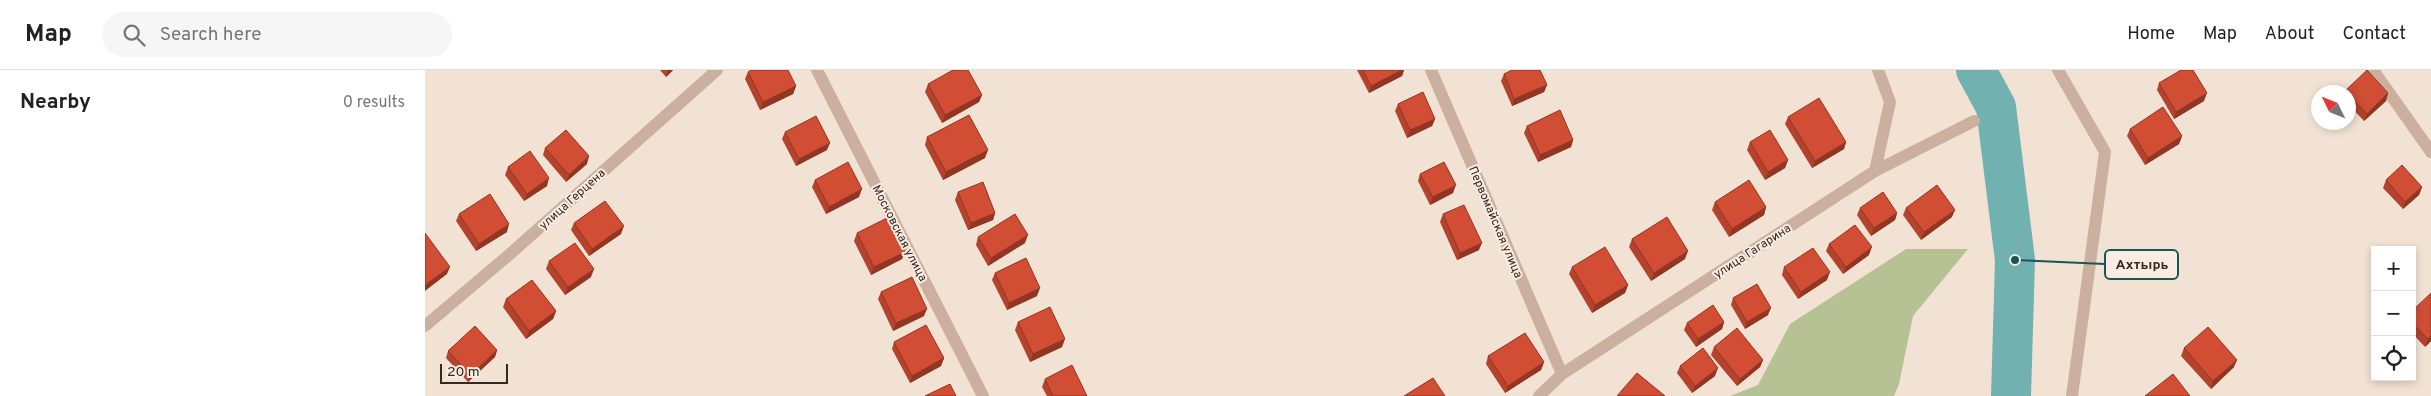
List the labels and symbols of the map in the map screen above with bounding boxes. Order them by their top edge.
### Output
north arrow [2311,85,2356,130]
street label: Первомайская улица [1464,164,1526,281]
street label: улица Герцена [536,166,609,234]
street label: Московская улица [868,183,930,284]
street label: улица Гагарина [1711,221,1794,283]
callout: Ахтырь [2105,250,2178,279]
text: Ахтырь [2116,257,2169,274]
scale bar [440,361,507,384]

